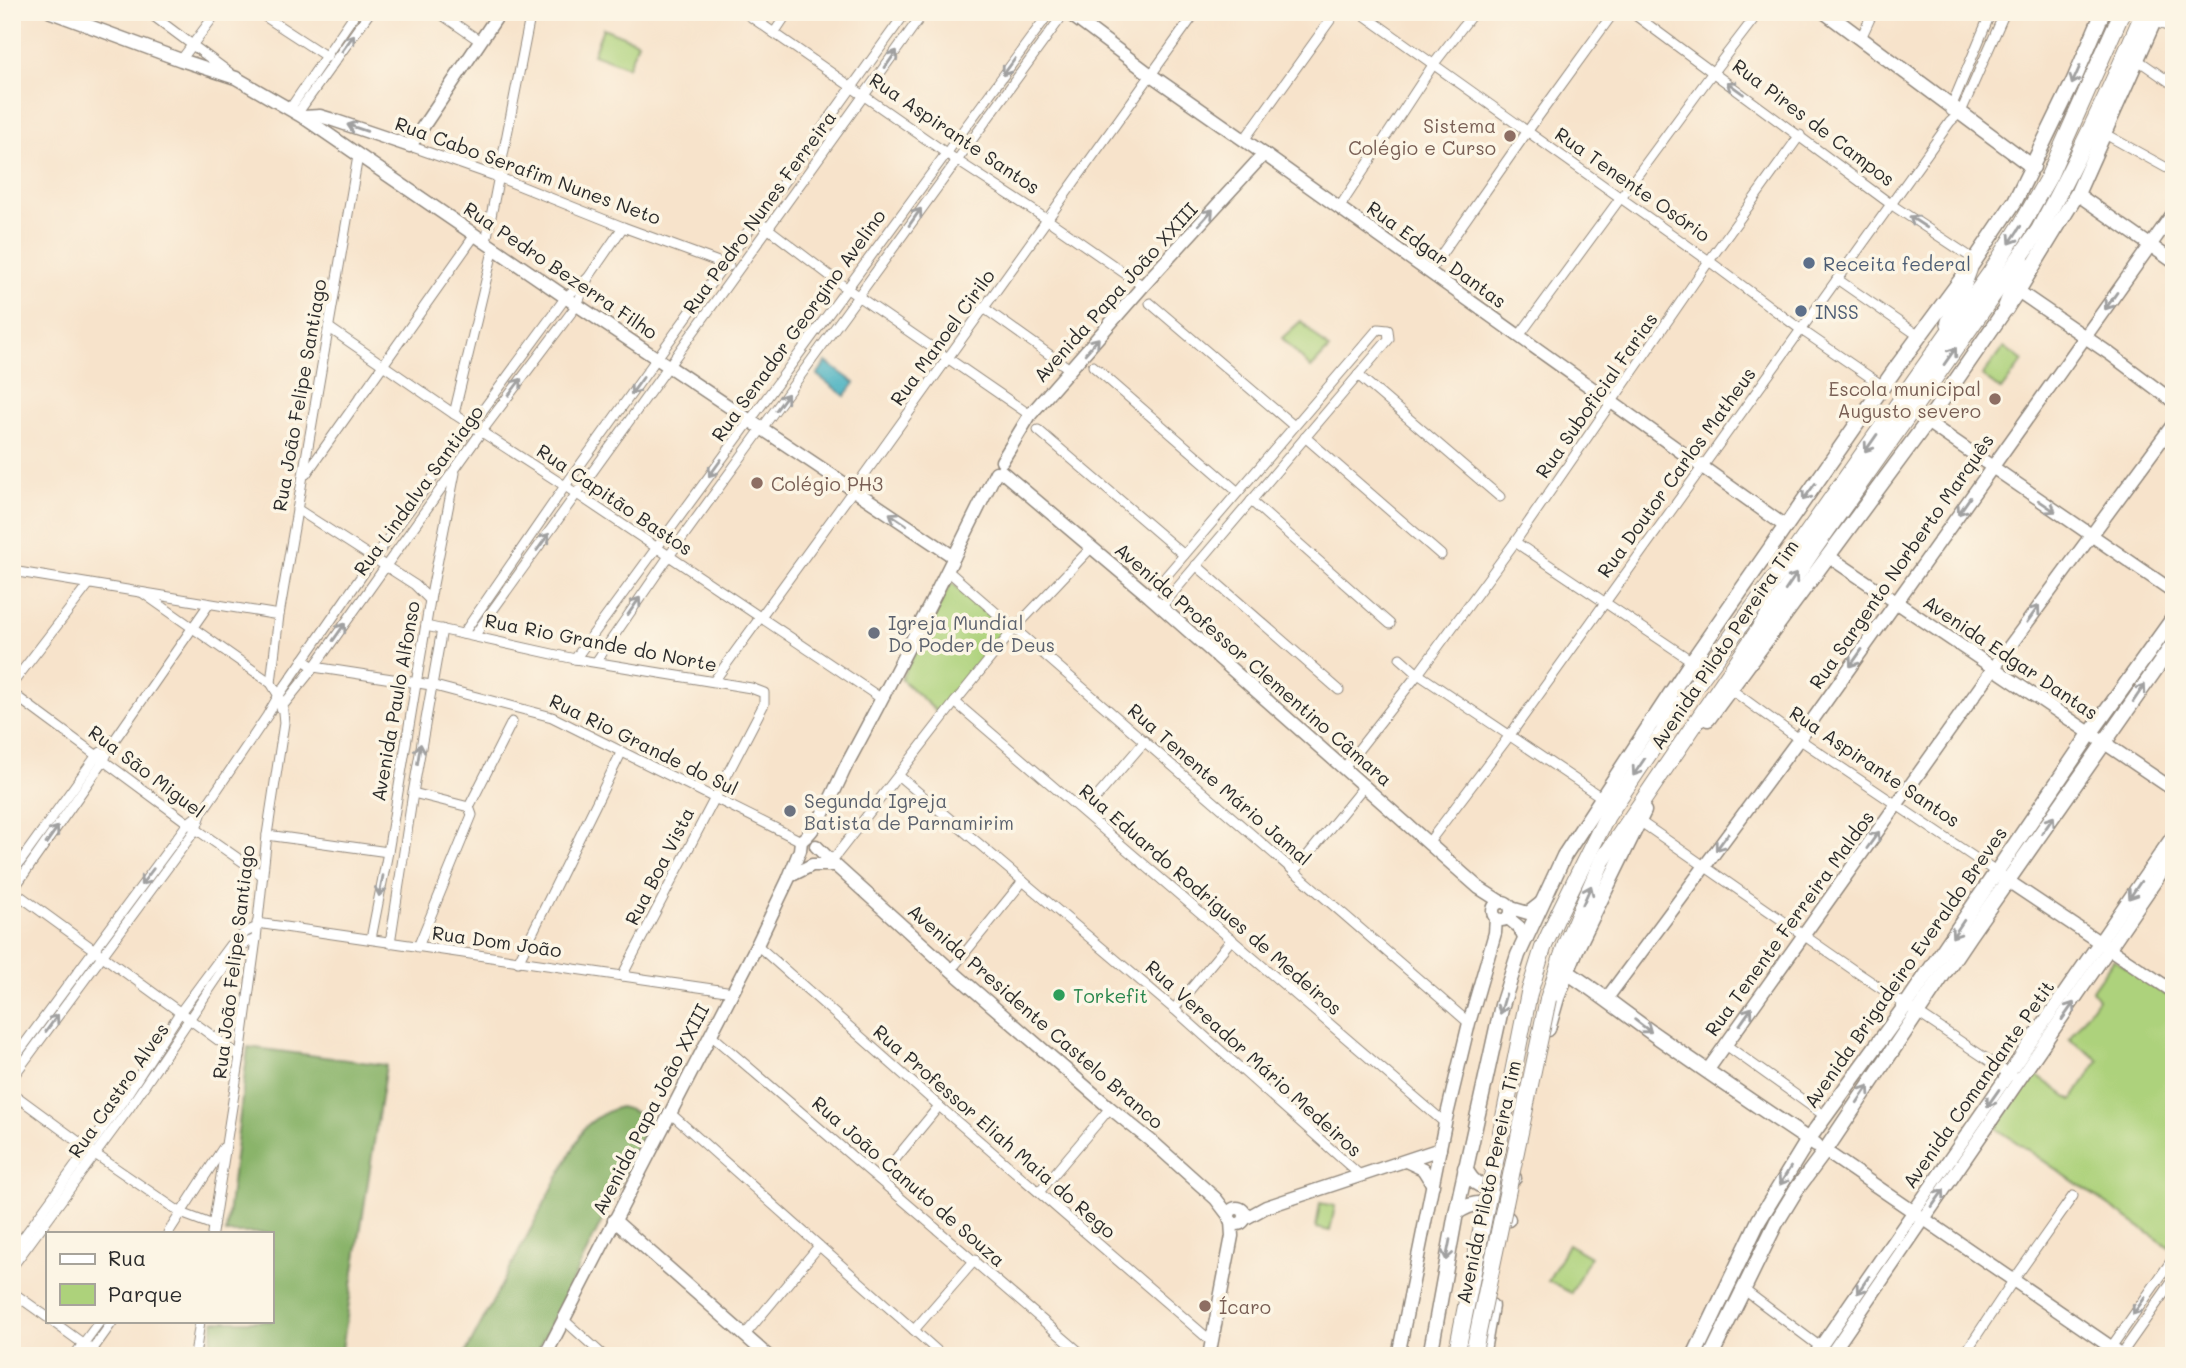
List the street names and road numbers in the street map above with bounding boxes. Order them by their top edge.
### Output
street label: Rua Pires de Campos [1728,53,1900,191]
street label: Rua Aspirante Santos [865,67,1045,199]
street label: Rua Pedro Nunes Ferreira [677,105,841,319]
street label: Rua Cabo Serafim Nunes Neto [392,110,664,230]
street label: Rua Tenente Osório [1550,121,1716,247]
street label: Rua Edgar Dantas [1362,195,1512,313]
street label: Rua Pedro Bezerra Filho [459,196,663,344]
street label: Avenida Papa João XXIII [1028,197,1202,387]
street label: Rua Senador Georgino Avelino [705,204,891,446]
street label: Rua Manoel Cirilo [884,264,1000,410]
street label: Rua João Felipe Santiago [266,277,332,513]
street label: Rua Suboficial Farias [1529,307,1663,483]
street label: Rua Doutor Carlos Matheus [1591,362,1761,582]
street label: Rua Lindalva Santiago [348,400,488,580]
street label: Rua Sargento Norberto Marquês [1803,429,1999,693]
street label: Rua Capitão Bastos [532,438,698,560]
street label: Avenida Piloto Pereira Tim [1644,534,1804,754]
street label: Avenida Professor Clementino Câmara [1110,537,1398,791]
street label: Avenida Edgar Dantas [1919,589,2103,725]
street label: Avenida Paulo Alfonso [365,599,425,803]
street label: Rua Rio Grande do Norte [483,607,719,677]
street label: Rua Rio Grande do Sul [546,687,742,801]
street label: Rua Tenente Mário Jamal [1123,697,1317,871]
street label: Rua Aspirante Santos [1785,700,1965,832]
street label: Rua São Miguel [84,719,210,823]
street label: Rua Eduardo Rodrigues de Medeiros [1074,778,1348,1020]
street label: Rua Boa Vista [619,803,699,929]
street label: Rua Tenente Ferreira Maldos [1699,805,1879,1041]
street label: Avenida Brigadeiro Everaldo Breves [1798,821,2012,1113]
street label: Rua João Felipe Santiago [206,844,260,1080]
street label: Avenida Presidente Castelo Branco [903,898,1169,1134]
street label: Rua Dom João [430,920,564,962]
street label: Rua Vereador Mário Medeiros [1141,954,1367,1162]
street label: Avenida Comandante Petit [1897,975,2059,1193]
street label: Avenida Papa João XXIII [586,999,714,1219]
street label: Rua Castro Alves [62,1018,174,1162]
street label: Rua Professor Eliah Maia do Rego [868,1019,1122,1243]
street label: Avenida Piloto Pereira Tim [1450,1058,1526,1306]
street label: Rua João Canuto de Souza [807,1090,1011,1272]

